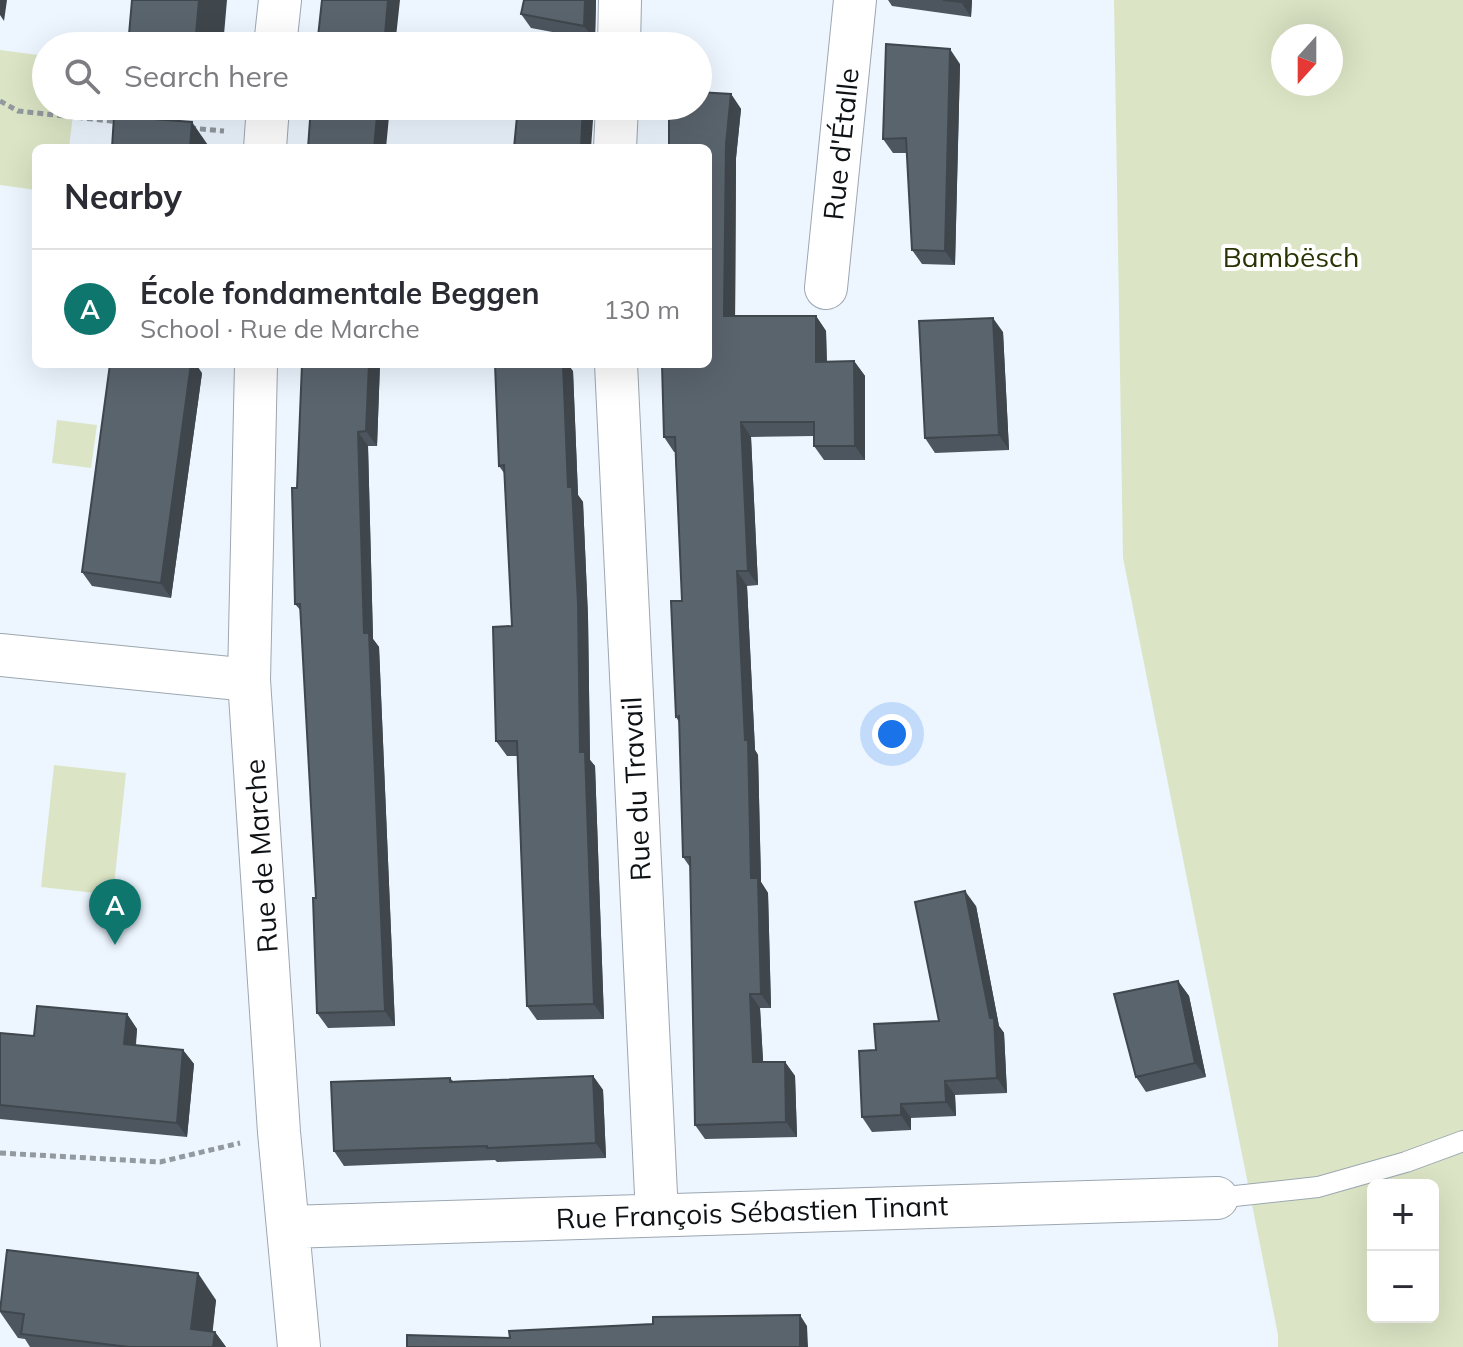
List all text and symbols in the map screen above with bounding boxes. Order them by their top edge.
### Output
north arrow [1271,24,1343,96]
search box [32,32,712,120]
icon: search [60,54,104,98]
text: Search here [124,57,289,95]
street label: Rue d'Étalle [815,66,866,222]
text: Nearby [64,175,182,218]
park label: Bambësch [1223,239,1359,274]
text: École fondamentale Beggen [140,274,539,312]
text: A [80,293,100,326]
text: 130 m [604,293,680,326]
text: School · Rue de Marche [140,312,420,345]
street label: Rue du Travail [613,696,658,882]
your location [872,714,912,754]
street label: Rue de Marche [236,758,285,954]
pin: A [89,879,141,945]
map controls [1367,1179,1439,1323]
button: + [1367,1179,1439,1251]
street label: Rue François Sébastien Tinant [555,1187,949,1236]
button: − [1367,1251,1439,1323]

